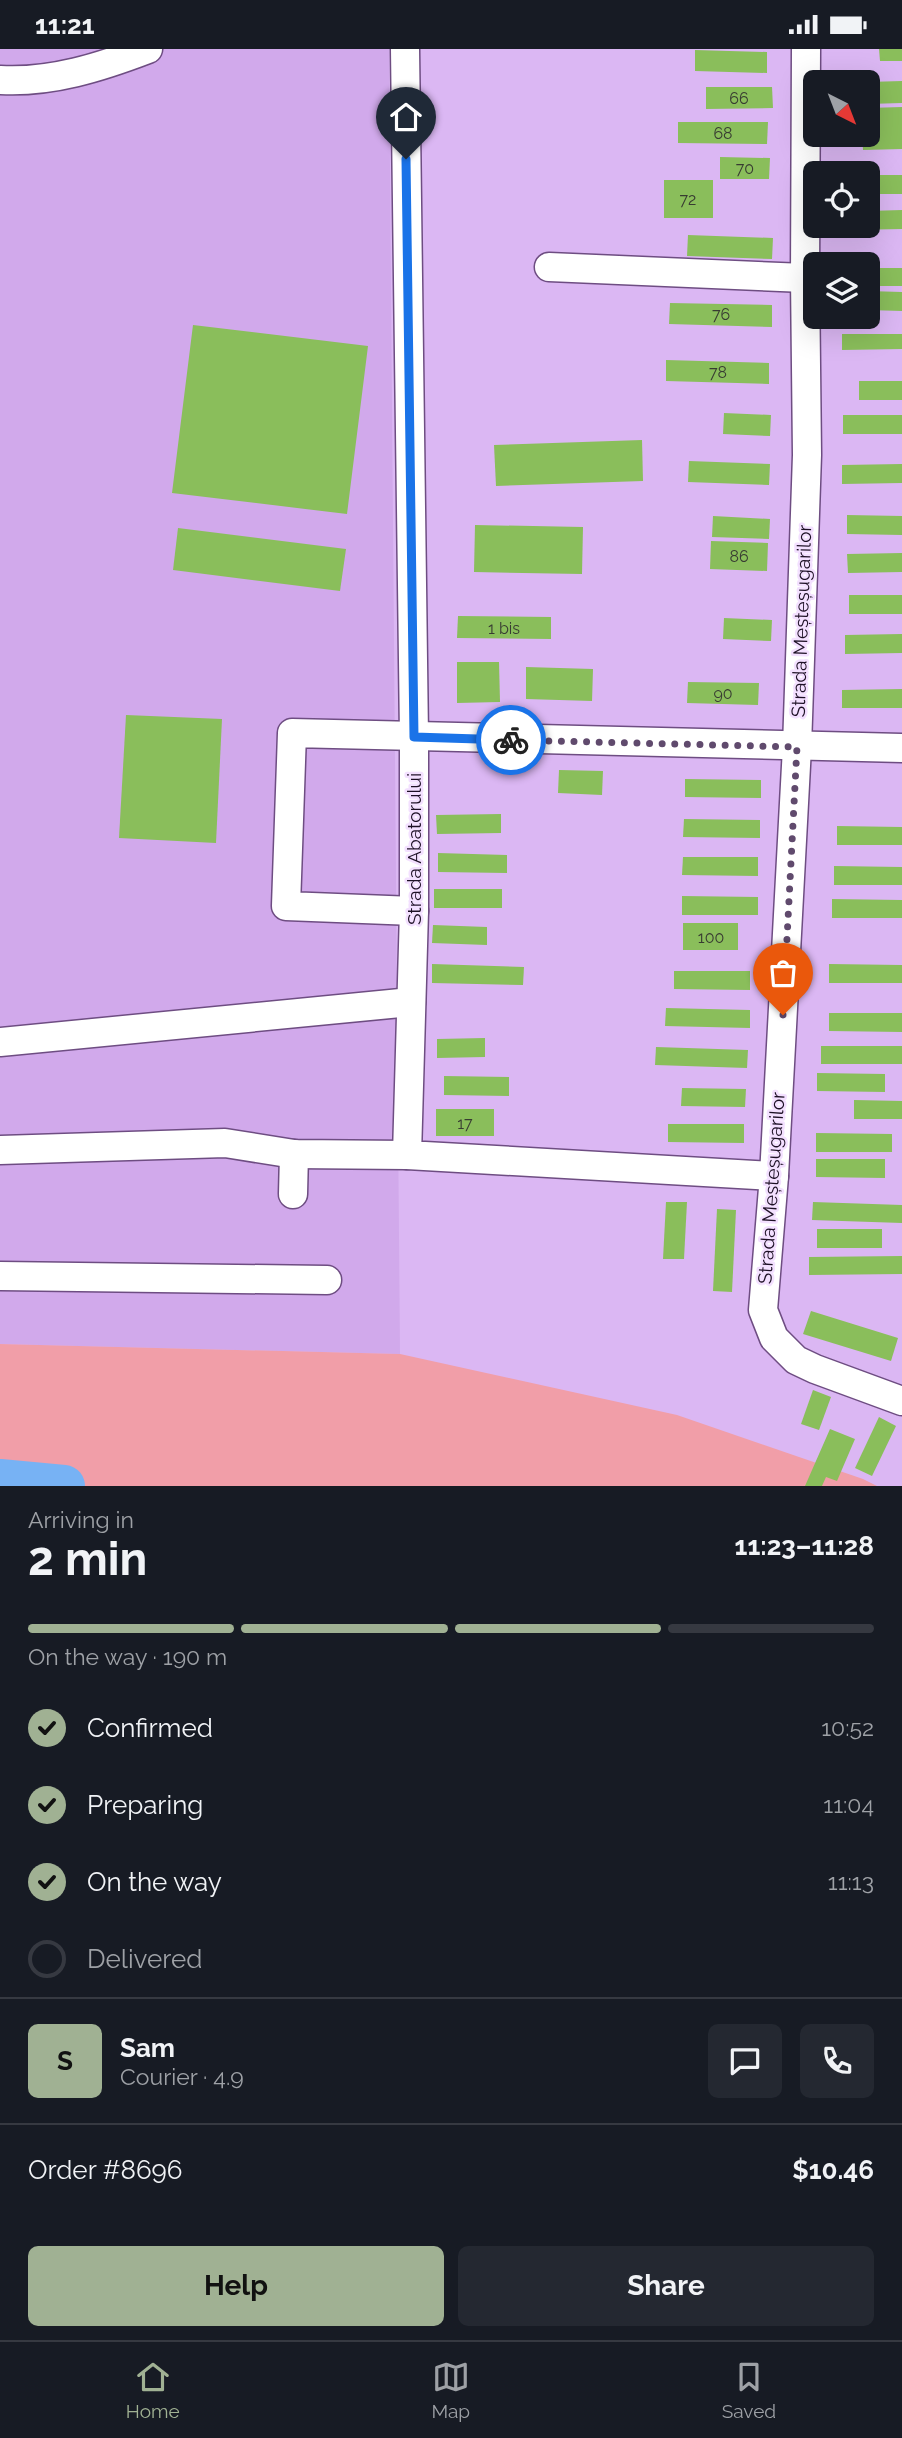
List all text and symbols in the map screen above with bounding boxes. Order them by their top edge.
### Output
text: 11:21 [35,10,95,40]
north arrow [803,70,880,147]
map controls [803,70,880,329]
pin [376,87,436,159]
house number: 66 [729,89,749,108]
icon: home [387,98,425,136]
house number: 68 [713,124,733,143]
house number: 70 [736,159,754,178]
button: locate [803,161,880,238]
house number: 72 [680,190,696,209]
button: layers [803,252,880,329]
house number: 76 [712,305,730,324]
house number: 78 [709,363,727,382]
street label: Strada Meșteșugarilor [787,524,815,718]
house number: 86 [729,547,749,566]
house number: 1 bis [488,619,520,638]
house number: 90 [713,684,733,703]
courier [476,705,546,775]
icon: bike [492,721,530,759]
street label: Strada Abatorului [403,773,425,925]
house number: 100 [698,928,724,947]
pin [753,943,813,1015]
icon: bag [764,954,802,992]
street label: Strada Meșteșugarilor [753,1091,789,1285]
house number: 17 [457,1114,473,1133]
text: Arriving in [28,1506,134,1533]
text: 11:23–11:28 [735,1531,874,1561]
text: 2 min [28,1532,147,1586]
text: On the way · 190 m [28,1643,227,1670]
icon: check [28,1709,66,1747]
text: Confirmed [87,1713,213,1743]
text: 10:52 [821,1714,874,1741]
icon: check [28,1786,66,1824]
text: Preparing [87,1790,203,1820]
text: 11:04 [823,1791,874,1818]
icon: check [28,1863,66,1901]
text: On the way [87,1867,222,1897]
text: 11:13 [828,1868,874,1895]
text: Delivered [87,1944,202,1974]
button: chat [708,2024,782,2098]
button: phone [800,2024,874,2098]
text: Sam [120,2033,175,2063]
text: S [57,2046,73,2076]
text: Courier · 4.9 [120,2063,244,2090]
text: Order #8696 [28,2155,182,2185]
text: $10.46 [792,2155,874,2185]
button: Help [28,2246,444,2326]
button: Share [458,2246,874,2326]
tab: Home [126,2358,180,2422]
tab: Map [431,2358,470,2422]
tab: Saved [722,2358,776,2422]

